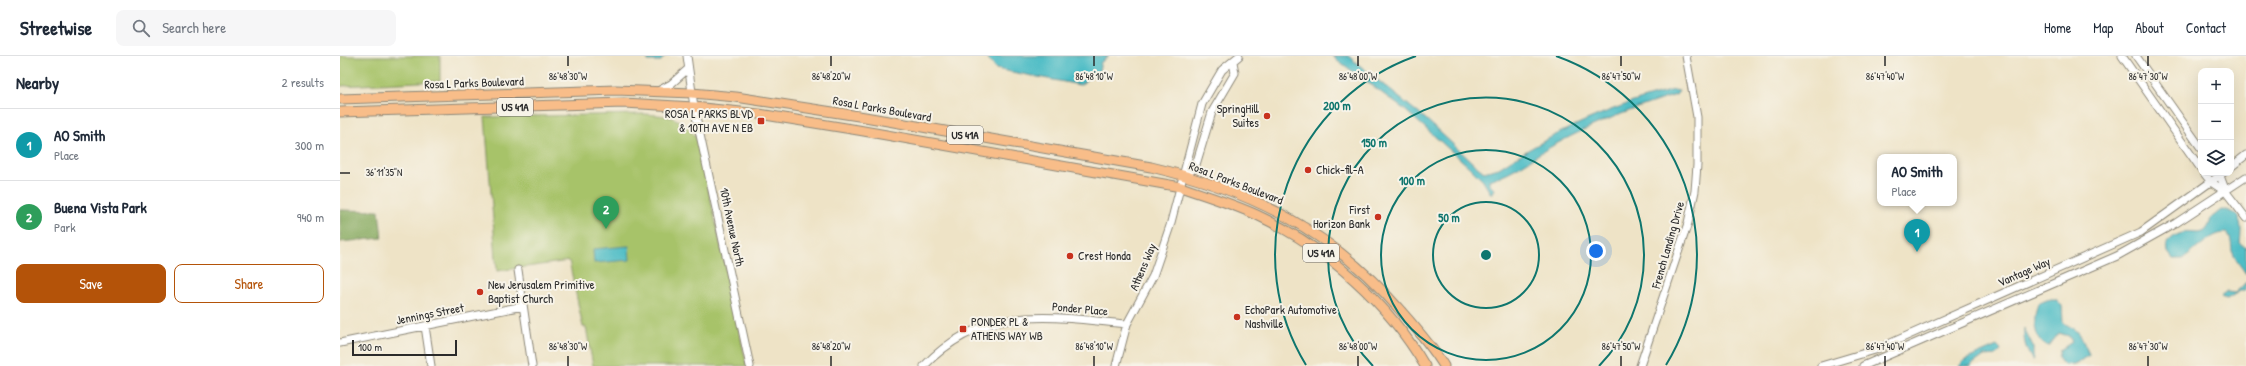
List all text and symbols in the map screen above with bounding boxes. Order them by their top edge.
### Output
search box [116,10,396,46]
text: Streetwise [20,15,92,41]
icon: search [130,17,152,39]
text: Search here [162,17,226,38]
text: Home [2044,18,2071,37]
text: Map [2093,18,2113,37]
text: About [2135,18,2164,37]
text: Contact [2186,18,2226,37]
map controls [2198,68,2234,176]
button: + [2198,68,2234,104]
text: 86°48'30"W [549,70,588,83]
text: 86°48'20"W [812,70,851,83]
text: 86°48'10"W [1075,70,1114,83]
text: 86°48'00"W [1339,70,1378,83]
text: 86°47'50"W [1602,70,1641,83]
text: 86°47'40"W [1866,70,1905,83]
text: 86°47'30"W [2128,70,2168,83]
text: Nearby [16,71,59,94]
street label: Rosa L Parks Boulevard [424,72,524,93]
text: 2 results [282,73,324,91]
street label: Rosa L Parks Boulevard [832,91,933,126]
text: 200 m [1323,97,1351,114]
road number: US 41A [497,98,533,116]
place label: SpringHill Suites [1217,100,1260,131]
button: − [2198,104,2234,140]
place label: ROSA L PARKS BLVD & 10TH AVE N EB [665,105,753,136]
marker: SpringHill Suites [1262,111,1272,121]
marker: ROSA L PARKS BLVD & 10TH AVE N EB [756,116,766,126]
text: AO Smith [54,125,105,146]
road number: US 41A [947,126,983,144]
text: 150 m [1361,134,1387,151]
text: 1 [27,136,31,154]
text: 300 m [295,136,324,154]
button: layers [2198,140,2234,176]
text: Place [54,146,79,164]
popup [1877,154,1957,206]
street label: Rosa L Parks Boulevard [1187,157,1286,208]
place label: Chick-fil-A [1316,161,1364,178]
text: AO Smith [1891,161,1943,182]
marker: Chick-fil-A [1303,165,1313,175]
text: 36°11'35"N [366,166,402,179]
text: 100 m [1399,172,1425,189]
text: Place [1891,182,1917,200]
street label: 10th Avenue North [716,186,749,268]
pin: 2 [593,196,619,229]
text: Buena Vista Park [54,197,147,218]
street label: French Landing Drive [1647,199,1688,291]
place label: First Horizon Bank [1313,201,1371,232]
text: 2 [26,208,32,226]
text: 940 m [297,208,324,226]
text: 50 m [1438,209,1460,226]
marker: First Horizon Bank [1373,212,1383,222]
text: Park [54,218,76,236]
pin: 1 [1904,219,1930,252]
street label: Athens Way [1125,241,1160,293]
your location [1586,241,1606,261]
road number: US 41A [1303,244,1339,262]
place label: Crest Honda [1078,247,1131,264]
centre of rings [1479,248,1493,262]
marker: Crest Honda [1065,251,1075,261]
street label: Vantage Way [1995,252,2053,291]
button: Save [16,264,166,303]
button: Share [174,264,324,303]
place label: New Jerusalem Primitive Baptist Church [488,276,595,307]
marker: New Jerusalem Primitive Baptist Church [475,287,485,297]
street label: Jennings Street [394,298,466,328]
street label: Ponder Place [1051,298,1109,319]
place label: EchoPark Automotive Nashville [1245,301,1337,332]
marker: EchoPark Automotive Nashville [1232,312,1242,322]
place label: PONDER PL & ATHENS WAY WB [971,313,1043,344]
marker: PONDER PL & ATHENS WAY WB [958,324,968,334]
scale bar [352,338,457,357]
text: 100 m [358,340,382,354]
text: 86°48'30"W [549,340,588,353]
text: 86°48'20"W [812,340,851,353]
text: 86°48'10"W [1075,340,1114,353]
text: 86°48'00"W [1339,340,1378,353]
text: 86°47'50"W [1602,340,1641,353]
text: 86°47'40"W [1866,340,1905,353]
text: 86°47'30"W [2128,340,2168,353]

